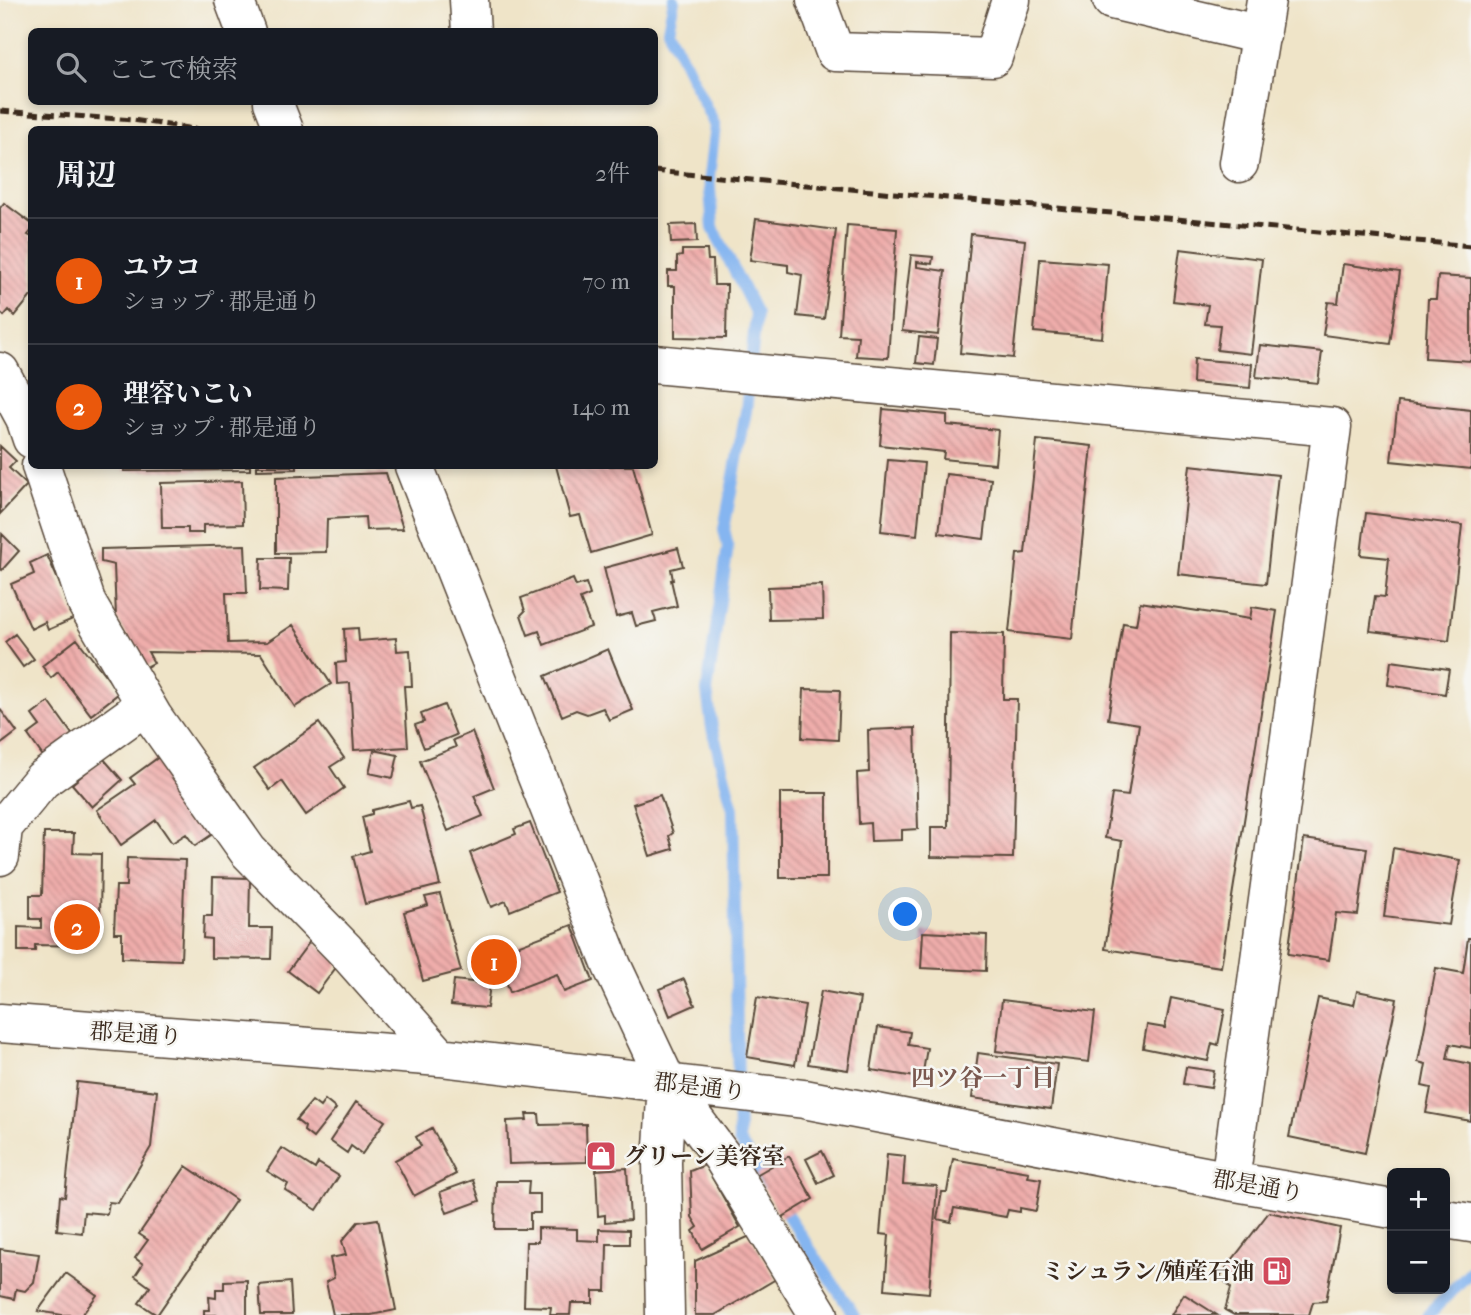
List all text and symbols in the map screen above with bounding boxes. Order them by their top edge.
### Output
search box [28,28,658,105]
icon: search [52,48,90,86]
text: ここで検索 [108,54,238,85]
text: 周辺 [56,158,116,193]
text: 2件 [595,160,630,187]
text: ユウコ [123,252,201,283]
text: 1 [75,268,83,295]
text: 70 m [582,268,630,295]
text: ショップ · 郡是通り [123,288,321,315]
text: 理容いこい [123,378,253,409]
text: 2 [73,394,85,421]
text: 140 m [571,394,630,421]
text: ショップ · 郡是通り [123,414,321,441]
your location [888,897,922,931]
pin: 2 [54,901,100,953]
pin: 1 [471,936,517,988]
street label: 郡是通り [89,1017,183,1051]
district label: 四ツ谷一丁目 [911,1064,1055,1092]
street label: 郡是通り [653,1068,747,1106]
shop icon: グリーン美容室 [584,1139,618,1173]
place label: グリーン美容室 [624,1143,785,1170]
street label: 郡是通り [1210,1165,1306,1207]
map controls [1387,1168,1450,1294]
button: + [1387,1168,1450,1231]
button: − [1387,1231,1450,1294]
fuel station icon: ミシュラン/殖産石油 [1260,1254,1294,1288]
place label: ミシュラン/殖産石油 [1042,1258,1254,1285]

